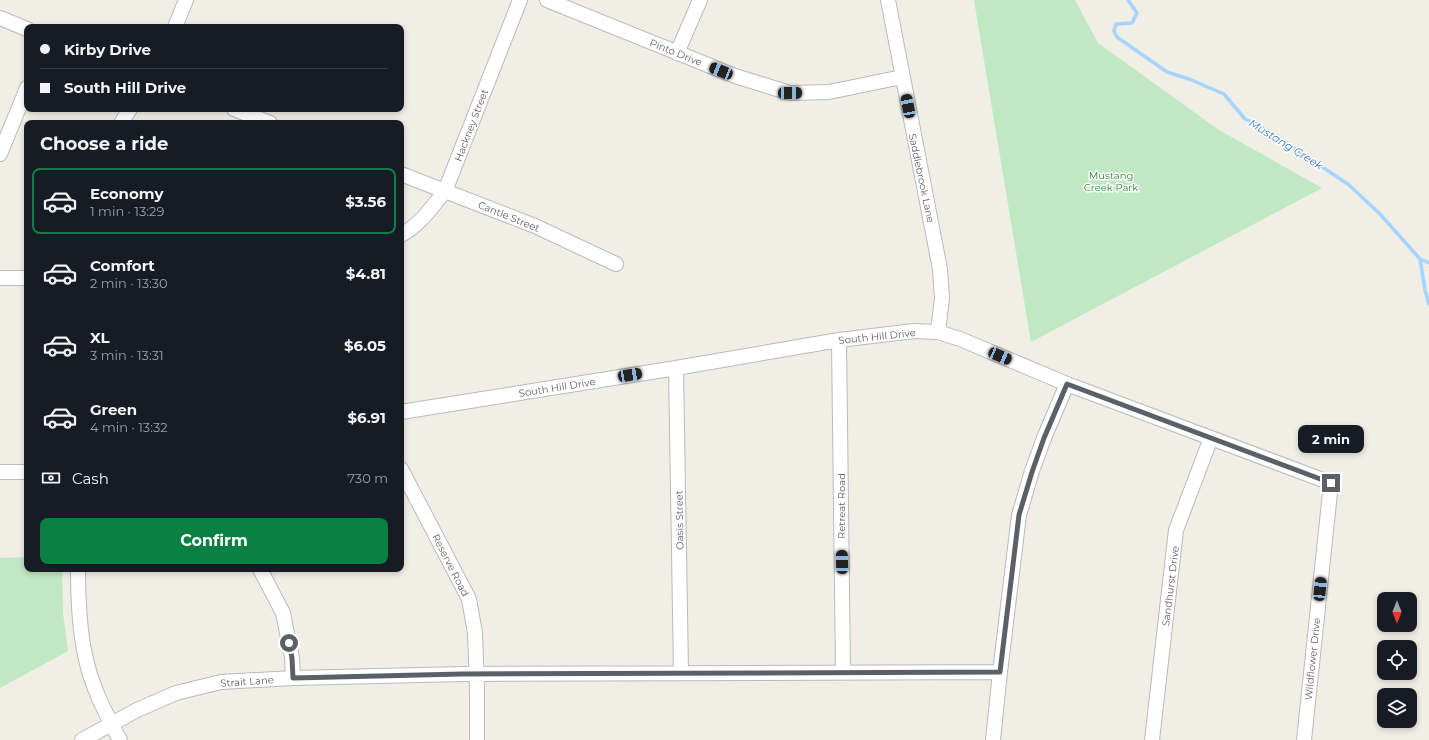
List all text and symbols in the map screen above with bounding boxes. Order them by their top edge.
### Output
street label: Pinto Drive [648,36,704,69]
text: Kirby Drive [64,40,151,59]
car [708,61,734,81]
text: South Hill Drive [64,78,186,97]
street label: Hackney Street [452,87,491,163]
car [778,87,802,99]
car [900,93,916,119]
water label: Mustang Creek [1246,116,1326,173]
street label: Saddlebrook Lane [906,132,937,224]
text: Choose a ride [40,133,168,155]
park label: Mustang Creek Park [1084,169,1138,194]
icon: car [42,183,78,219]
text: Economy [90,184,163,203]
text: $3.56 [345,192,386,211]
street label: Cantle Street [476,198,542,235]
text: 1 min · 13:29 [90,203,164,219]
icon: car [42,255,78,291]
text: Comfort [90,256,155,275]
text: $4.81 [346,264,386,283]
text: 2 min · 13:30 [90,275,168,291]
street label: South Hill Drive [838,326,916,347]
icon: car [42,327,78,363]
text: XL [90,328,109,347]
text: $6.05 [344,336,386,355]
car [987,346,1013,366]
text: 3 min · 13:31 [90,347,164,363]
car [617,367,643,383]
street label: South Hill Drive [518,375,596,400]
icon: car [42,399,78,435]
text: Green [90,400,137,419]
text: $6.91 [347,408,386,427]
text: 4 min · 13:32 [90,419,168,435]
callout: 2 min [1298,425,1364,453]
text: 2 min [1312,431,1350,447]
icon: cash [40,467,62,489]
text: Cash [72,469,109,488]
text: 730 m [347,470,388,486]
street label: Retreat Road [835,473,848,539]
route end [1322,474,1340,492]
street label: Oasis Street [672,490,687,550]
button: Confirm [40,518,388,564]
street label: Reserve Road [429,532,472,599]
street label: Sandhurst Drive [1159,545,1182,627]
car [836,550,848,574]
car [1313,576,1327,602]
north arrow [1377,592,1417,632]
map controls [1377,592,1417,728]
street label: Wildflower Drive [1302,617,1323,701]
route start [280,634,298,652]
button: locate [1377,640,1417,680]
street label: Strait Lane [220,673,274,690]
button: layers [1377,688,1417,728]

